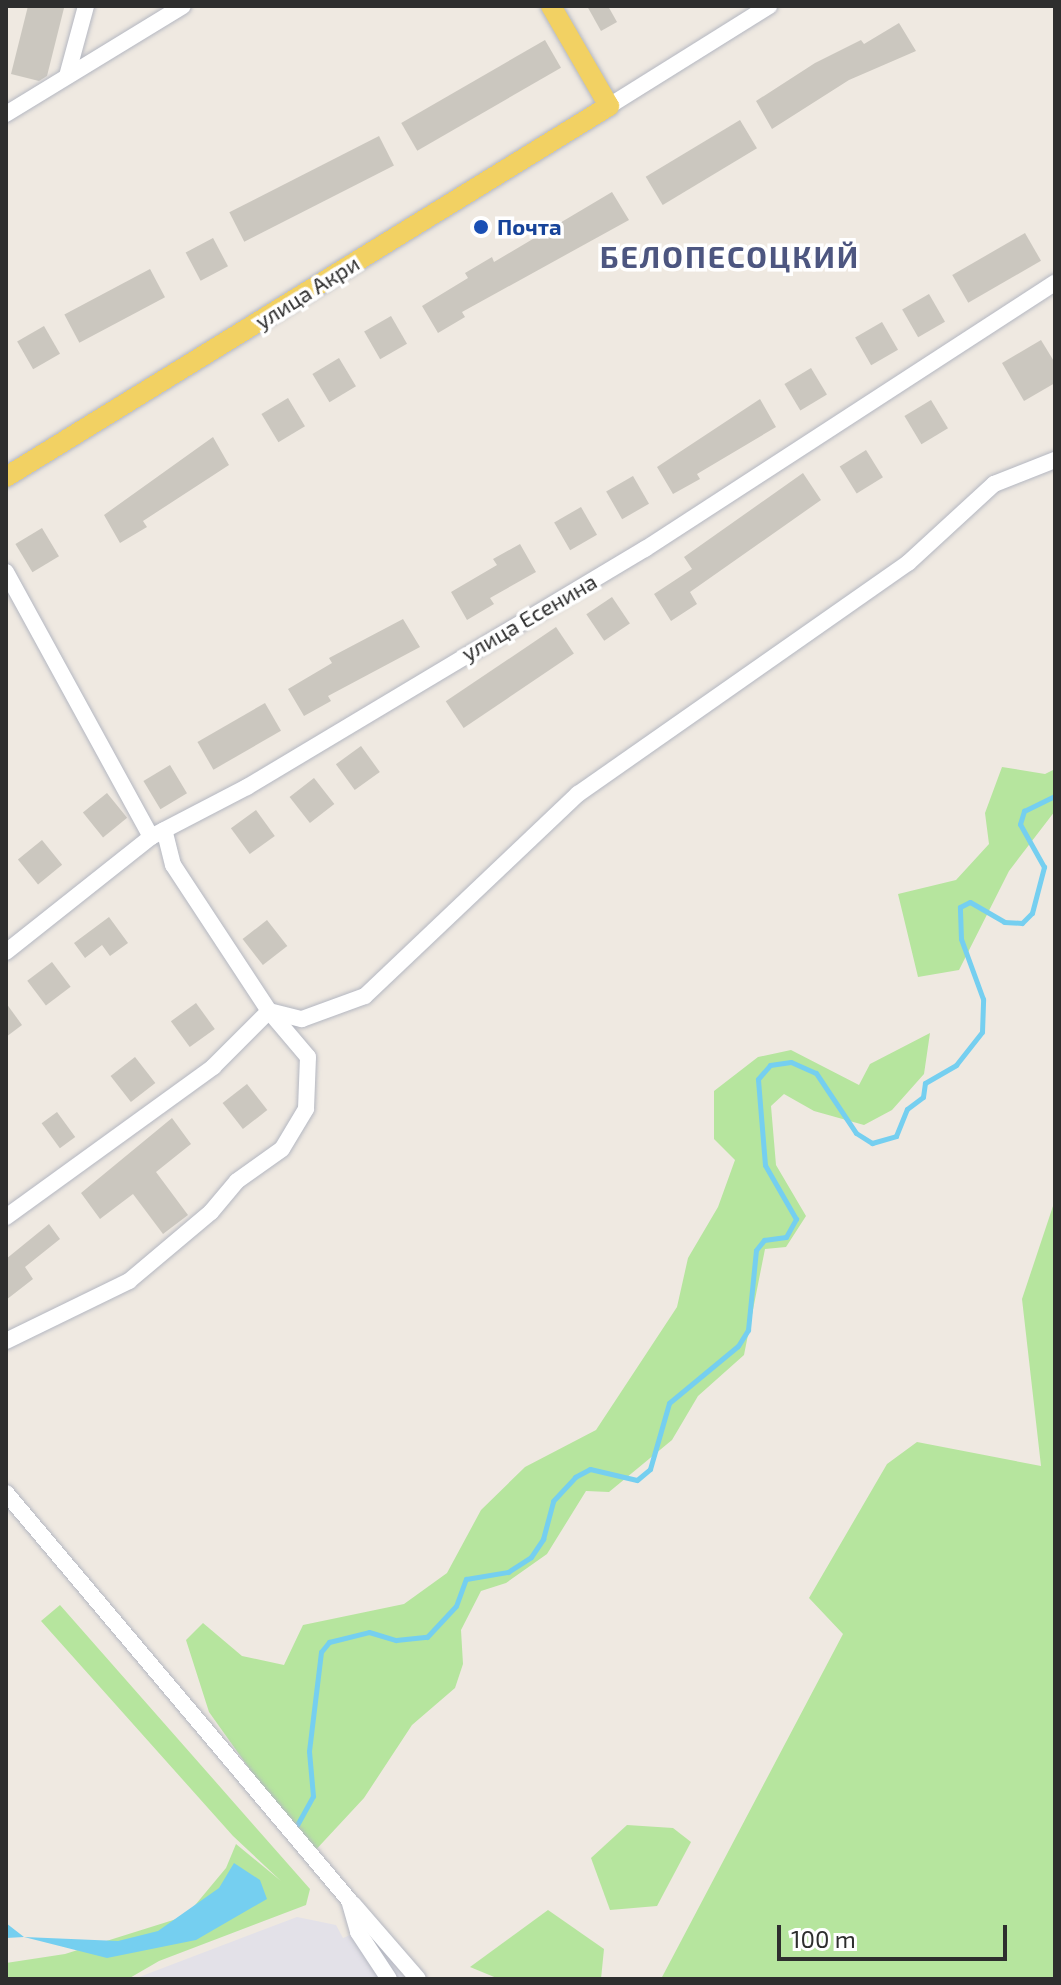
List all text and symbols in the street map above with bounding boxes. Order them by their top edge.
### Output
place label: Почта [497,214,562,240]
marker: Почта [472,218,490,236]
district label: БЕЛОПЕСОЦКИЙ [600,238,860,274]
street label: улица Акри [250,250,364,334]
street label: улица Есенина [457,568,601,666]
scale bar [781,1909,1011,1959]
text: 100 m [791,1924,856,1953]

